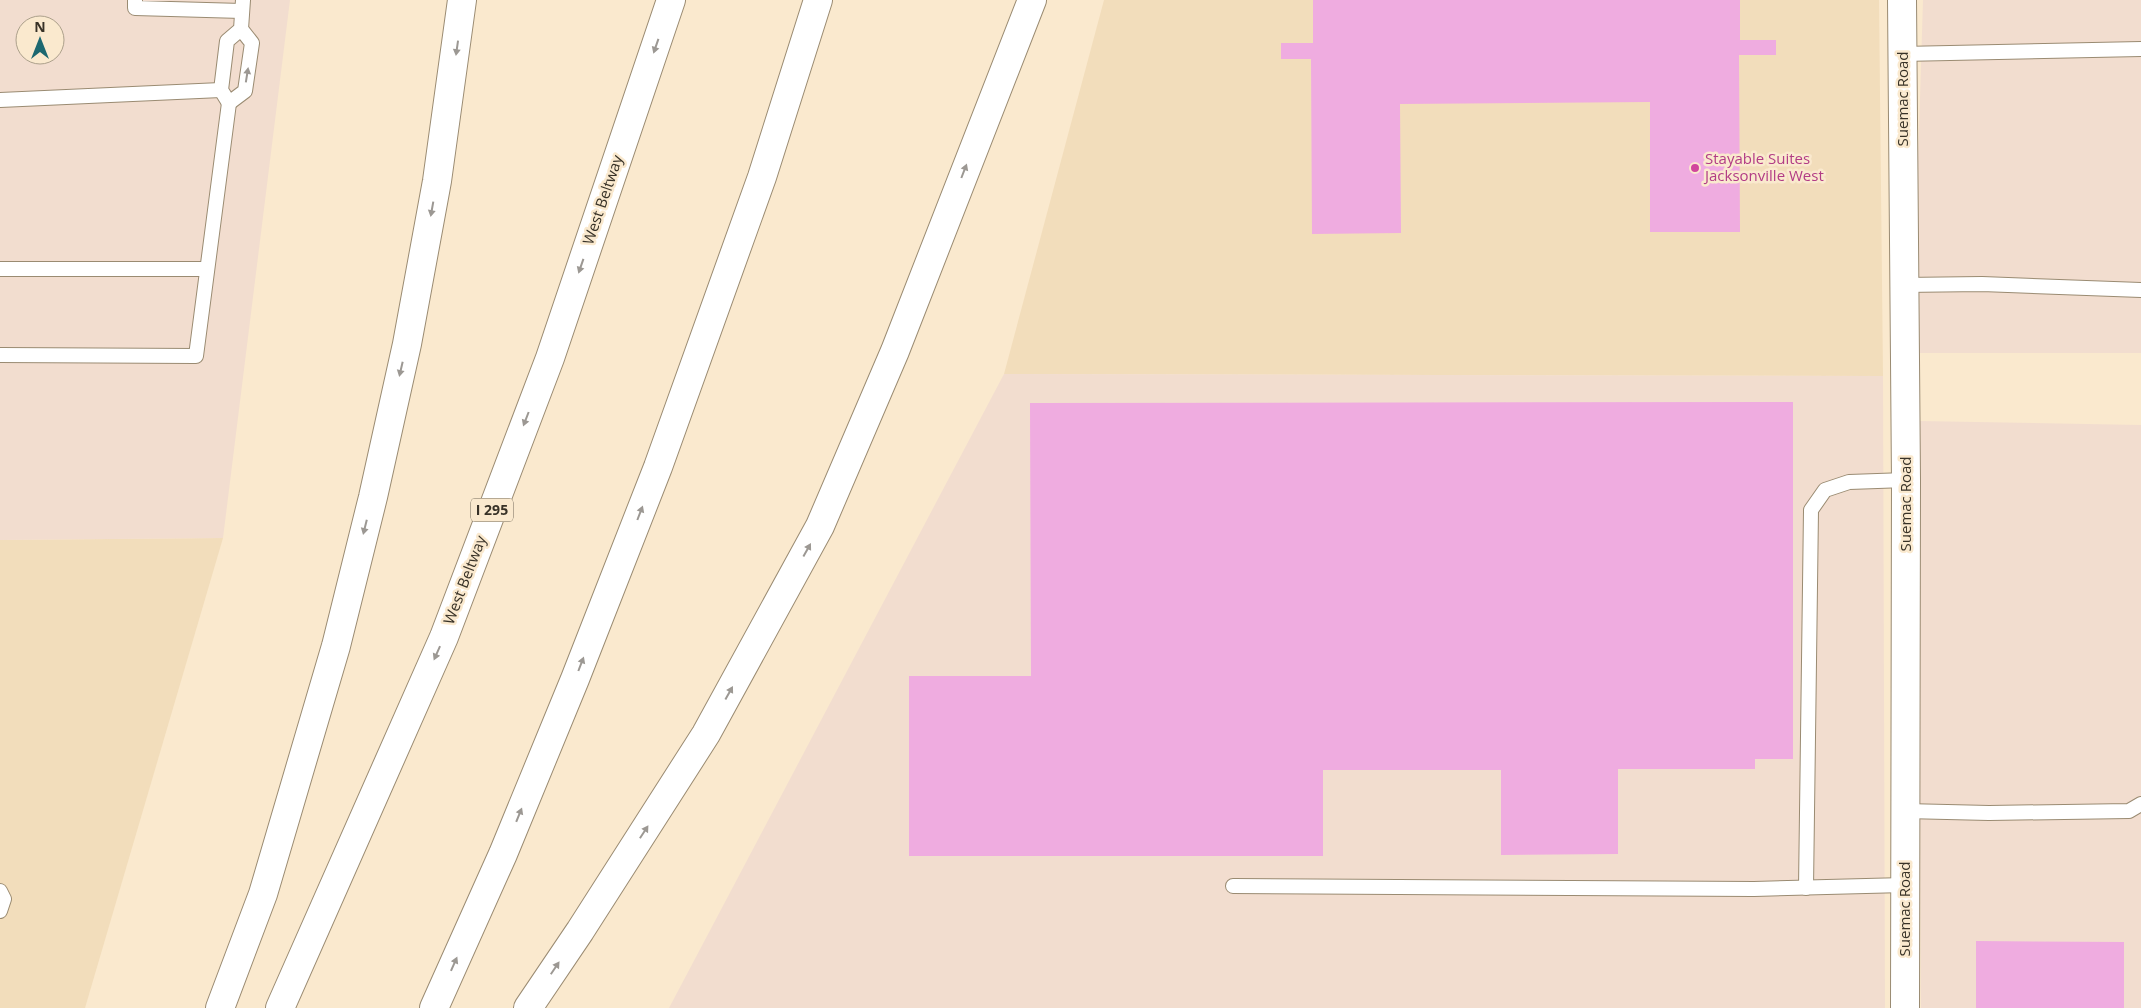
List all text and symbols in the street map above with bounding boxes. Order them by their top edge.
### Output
north arrow [15,15,65,65]
text: N [34,17,46,36]
one-way arrow [651,39,659,54]
one-way arrow [452,41,460,57]
street label: Suemac Road [1892,52,1912,146]
one-way arrow [243,67,251,83]
place label: Stayable Suites Jacksonville West [1703,148,1824,185]
street label: West Beltway [577,152,627,247]
marker: Stayable Suites Jacksonville West [1689,162,1701,174]
one-way arrow [961,164,968,179]
one-way arrow [427,201,435,217]
one-way arrow [577,259,584,274]
one-way arrow [397,361,405,377]
one-way arrow [522,412,530,427]
street label: Suemac Road [1895,457,1915,551]
road number: I 295 [471,498,513,522]
one-way arrow [636,505,644,520]
one-way arrow [361,519,369,534]
street label: West Beltway [438,532,490,627]
one-way arrow [802,544,811,557]
one-way arrow [432,646,440,660]
one-way arrow [578,657,585,672]
one-way arrow [724,686,733,700]
one-way arrow [515,807,523,822]
one-way arrow [639,825,649,838]
street label: Suemac Road [1894,862,1914,956]
one-way arrow [450,957,458,971]
one-way arrow [550,961,560,975]

